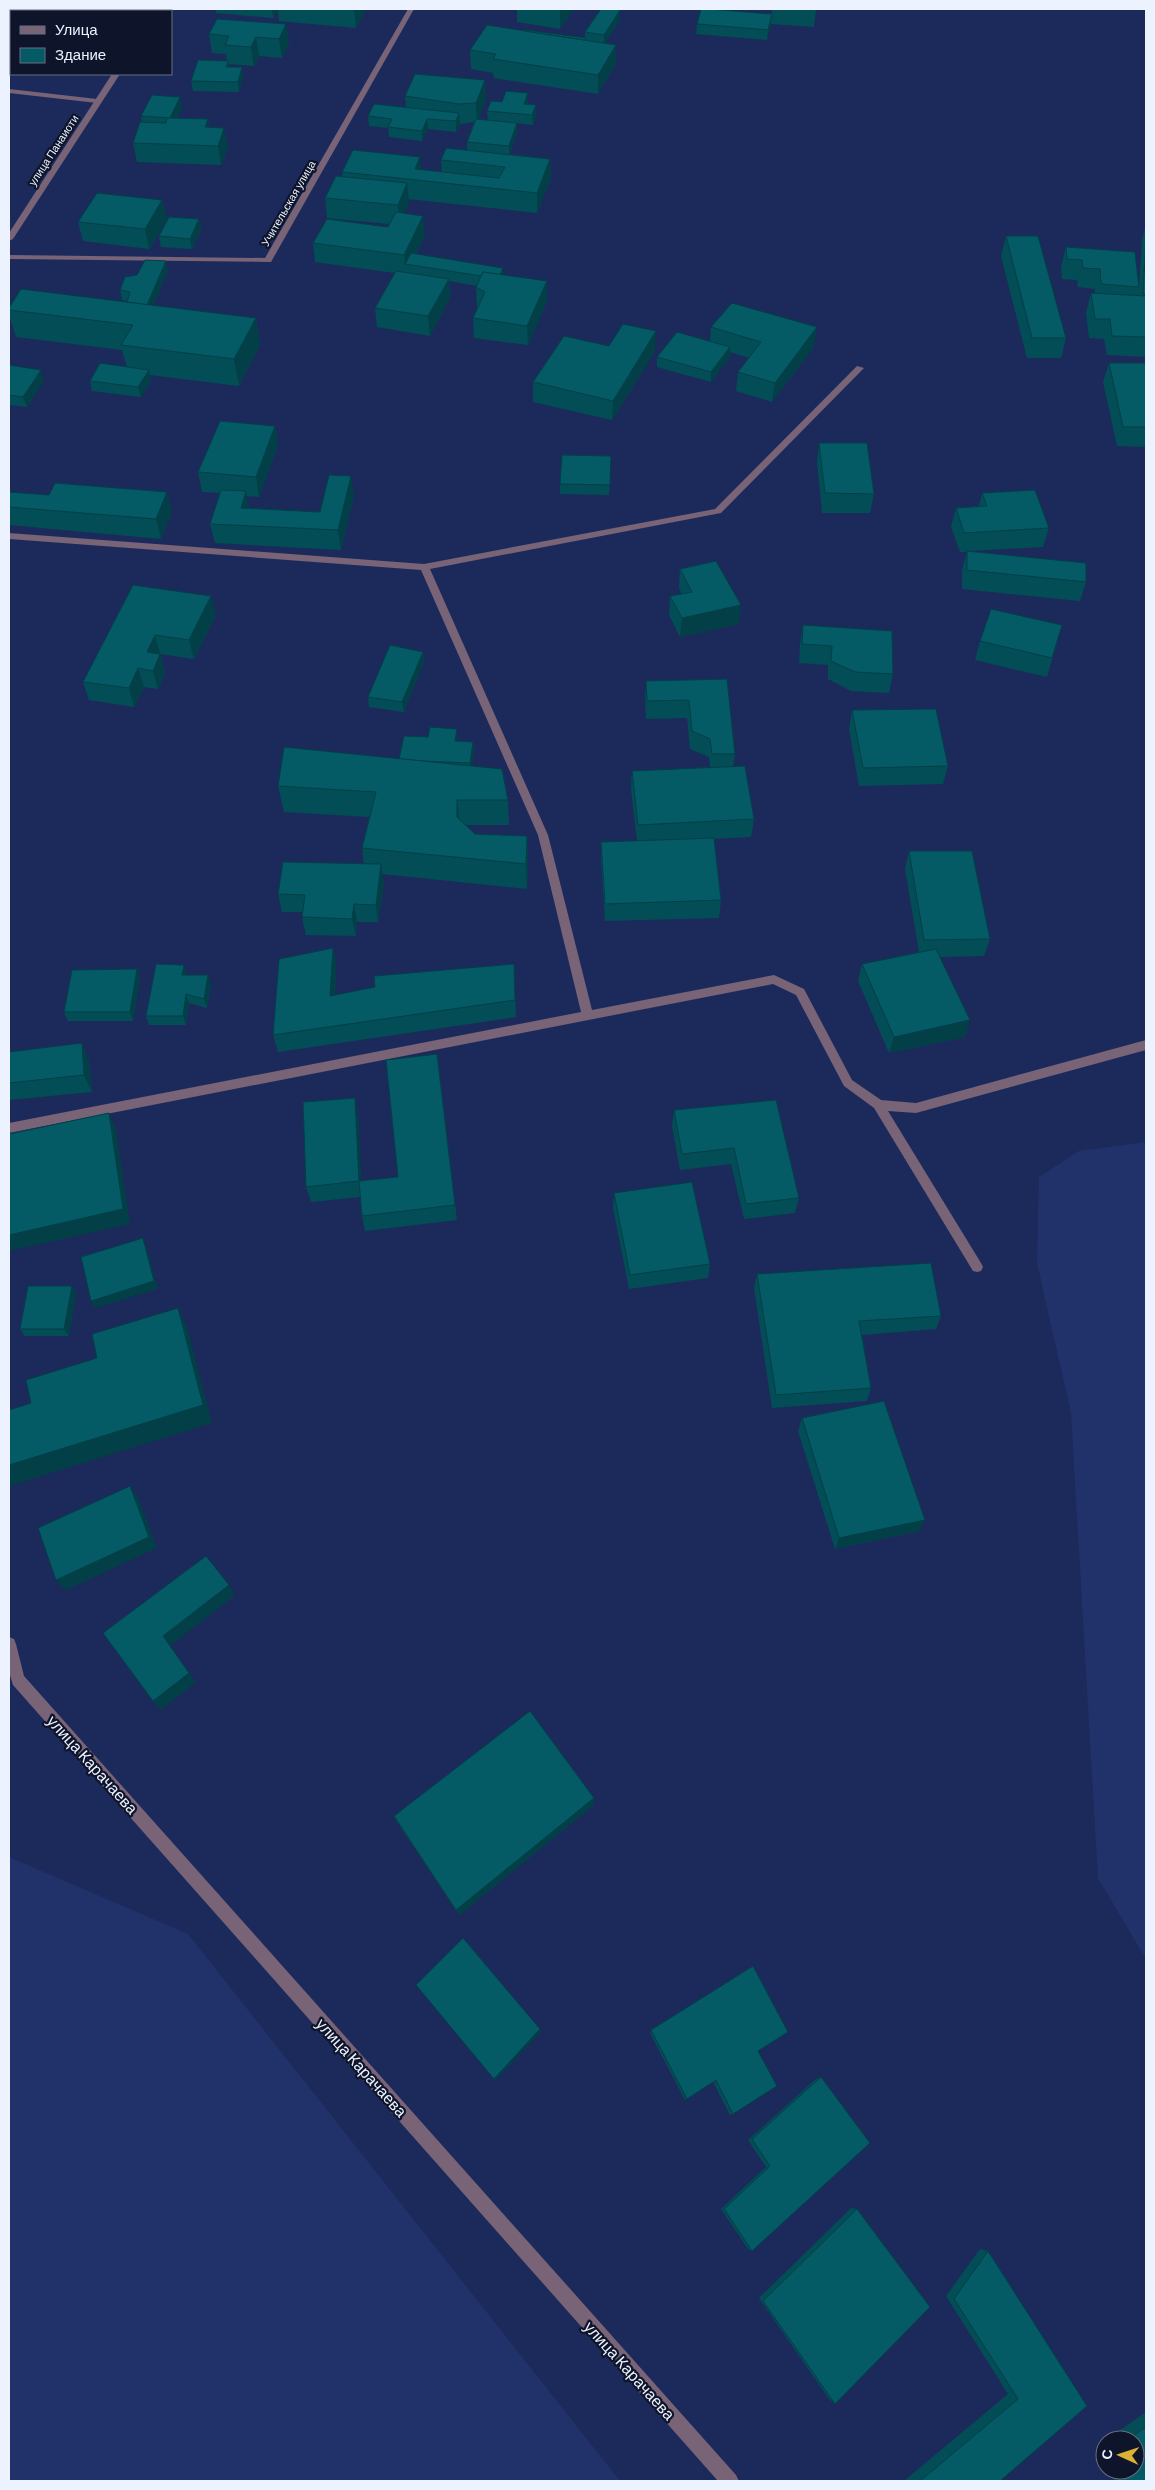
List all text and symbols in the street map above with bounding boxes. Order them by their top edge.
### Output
legend [10,10,172,75]
text: Улица [55,20,98,38]
text: Здание [55,45,106,63]
street label: улица Панаиоти [25,112,81,188]
street label: Учительская улица [258,157,318,248]
street label: улица Карачаева [44,1711,142,1817]
street label: улица Карачаева [313,2014,411,2120]
street label: улица Карачаева [581,2317,679,2423]
north arrow [1095,2430,1145,2480]
text: С [1098,2449,1115,2460]

